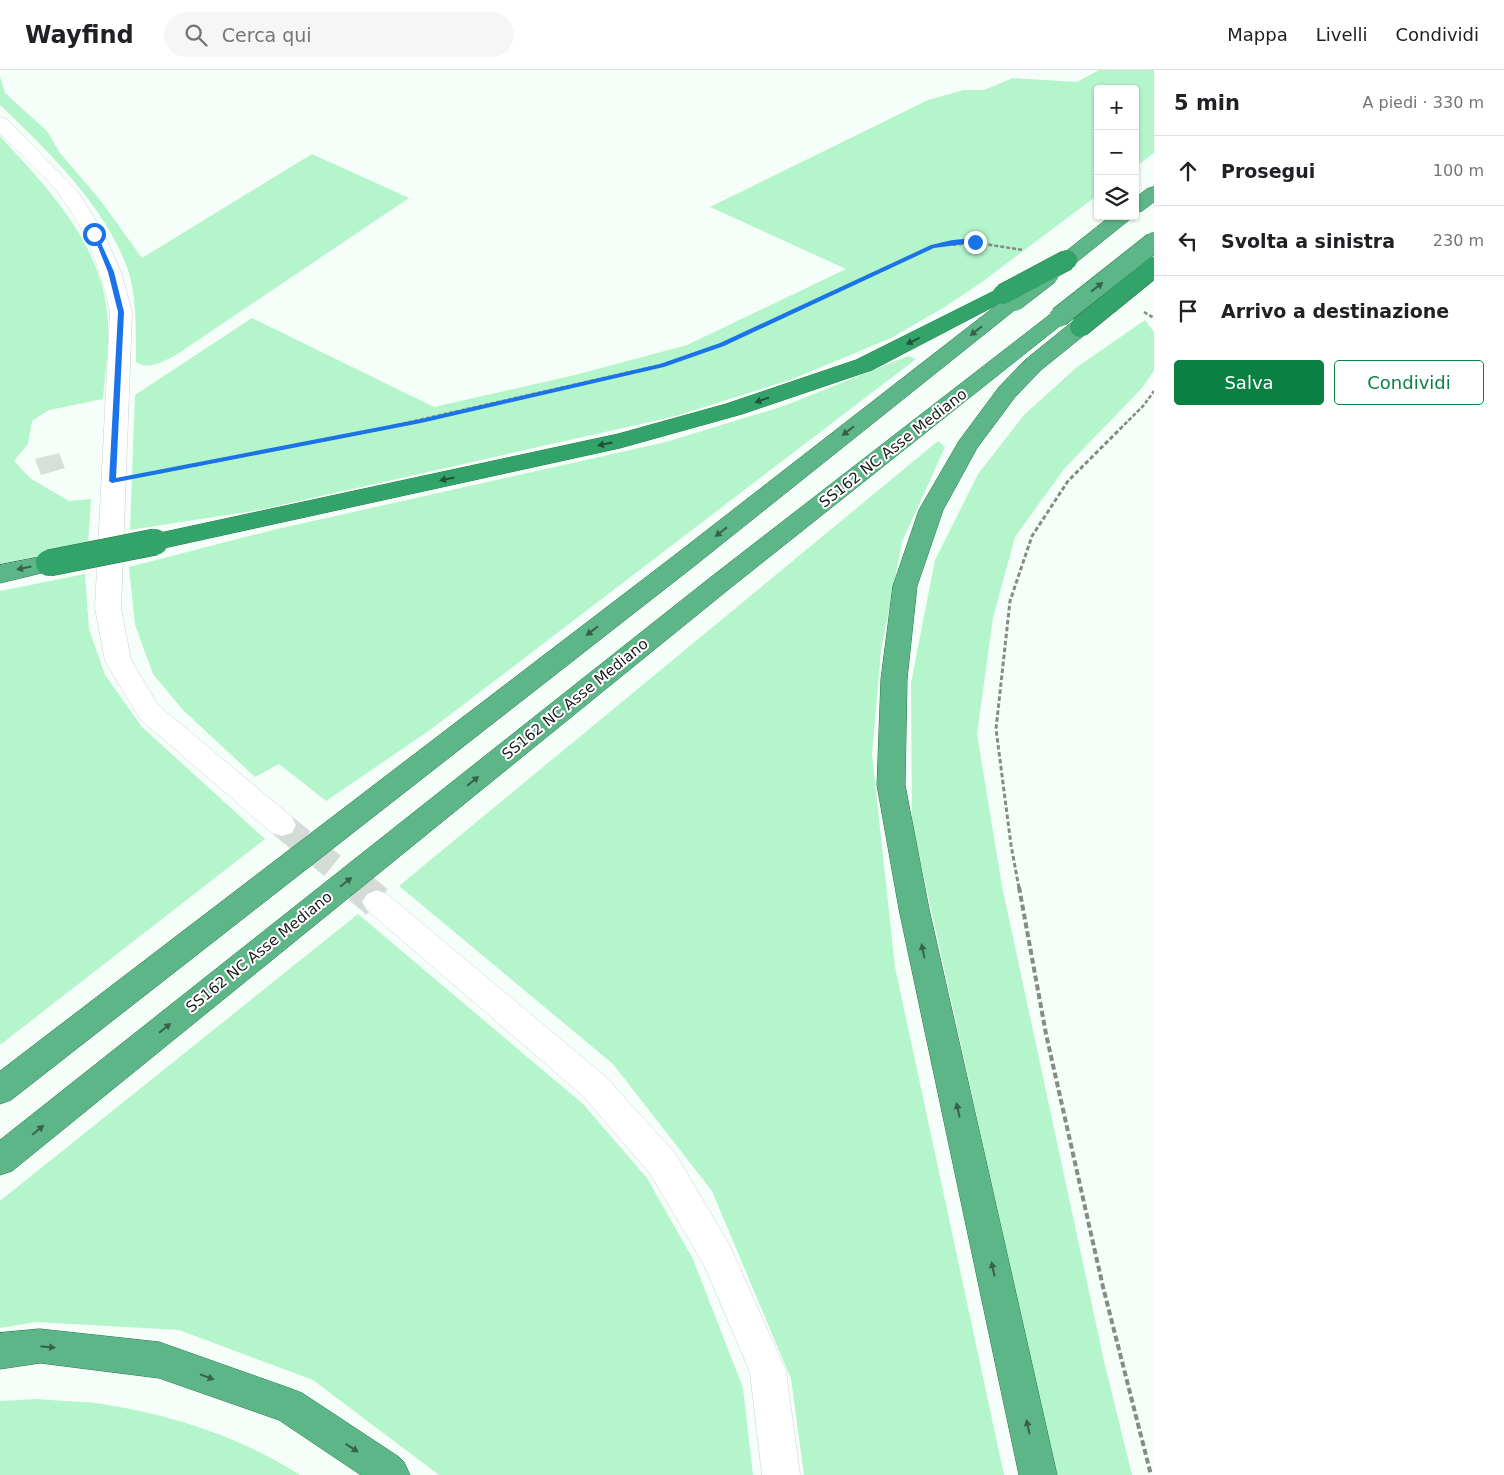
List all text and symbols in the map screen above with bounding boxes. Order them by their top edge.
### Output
search box [164,12,514,57]
text: Wayfind [25,21,134,49]
icon: search [182,21,210,49]
text: Cerca qui [222,24,312,46]
text: Mappa [1227,24,1288,45]
text: Livelli [1316,24,1368,45]
text: Condividi [1396,24,1479,45]
map controls [1094,85,1139,220]
button: + [1094,85,1139,130]
text: 5 min [1174,91,1240,115]
text: A piedi · 330 m [1362,93,1484,112]
button: − [1094,130,1139,175]
icon: ahead [1174,157,1202,185]
text: Prosegui [1221,160,1315,182]
text: 100 m [1433,161,1484,180]
button: layers [1094,175,1139,220]
route start [83,223,106,246]
icon: left [1174,227,1202,255]
text: Svolta a sinistra [1221,230,1395,252]
route end [964,231,987,254]
text: 230 m [1433,231,1484,250]
one-way arrow [1091,282,1104,292]
icon: arrive [1174,297,1202,325]
text: Arrivo a destinazione [1221,300,1449,322]
one-way arrow [970,325,983,336]
one-way arrow [905,336,920,345]
button: Salva [1174,360,1324,405]
button: Condividi [1334,360,1484,405]
street label: SS162 NC Asse Mediano [816,385,970,511]
one-way arrow [754,397,769,404]
one-way arrow [842,426,855,437]
one-way arrow [598,440,613,448]
one-way arrow [439,475,454,483]
one-way arrow [715,526,728,537]
one-way arrow [16,565,32,573]
one-way arrow [586,626,599,637]
street label: SS162 NC Asse Mediano [498,635,652,763]
one-way arrow [466,775,479,786]
one-way arrow [339,877,352,888]
street label: SS162 NC Asse Mediano [182,888,336,1016]
one-way arrow [919,944,927,959]
one-way arrow [158,1022,171,1033]
one-way arrow [954,1102,962,1118]
one-way arrow [31,1124,44,1135]
one-way arrow [989,1261,997,1276]
one-way arrow [41,1343,57,1351]
one-way arrow [200,1373,215,1381]
one-way arrow [1024,1420,1032,1435]
one-way arrow [346,1443,359,1452]

